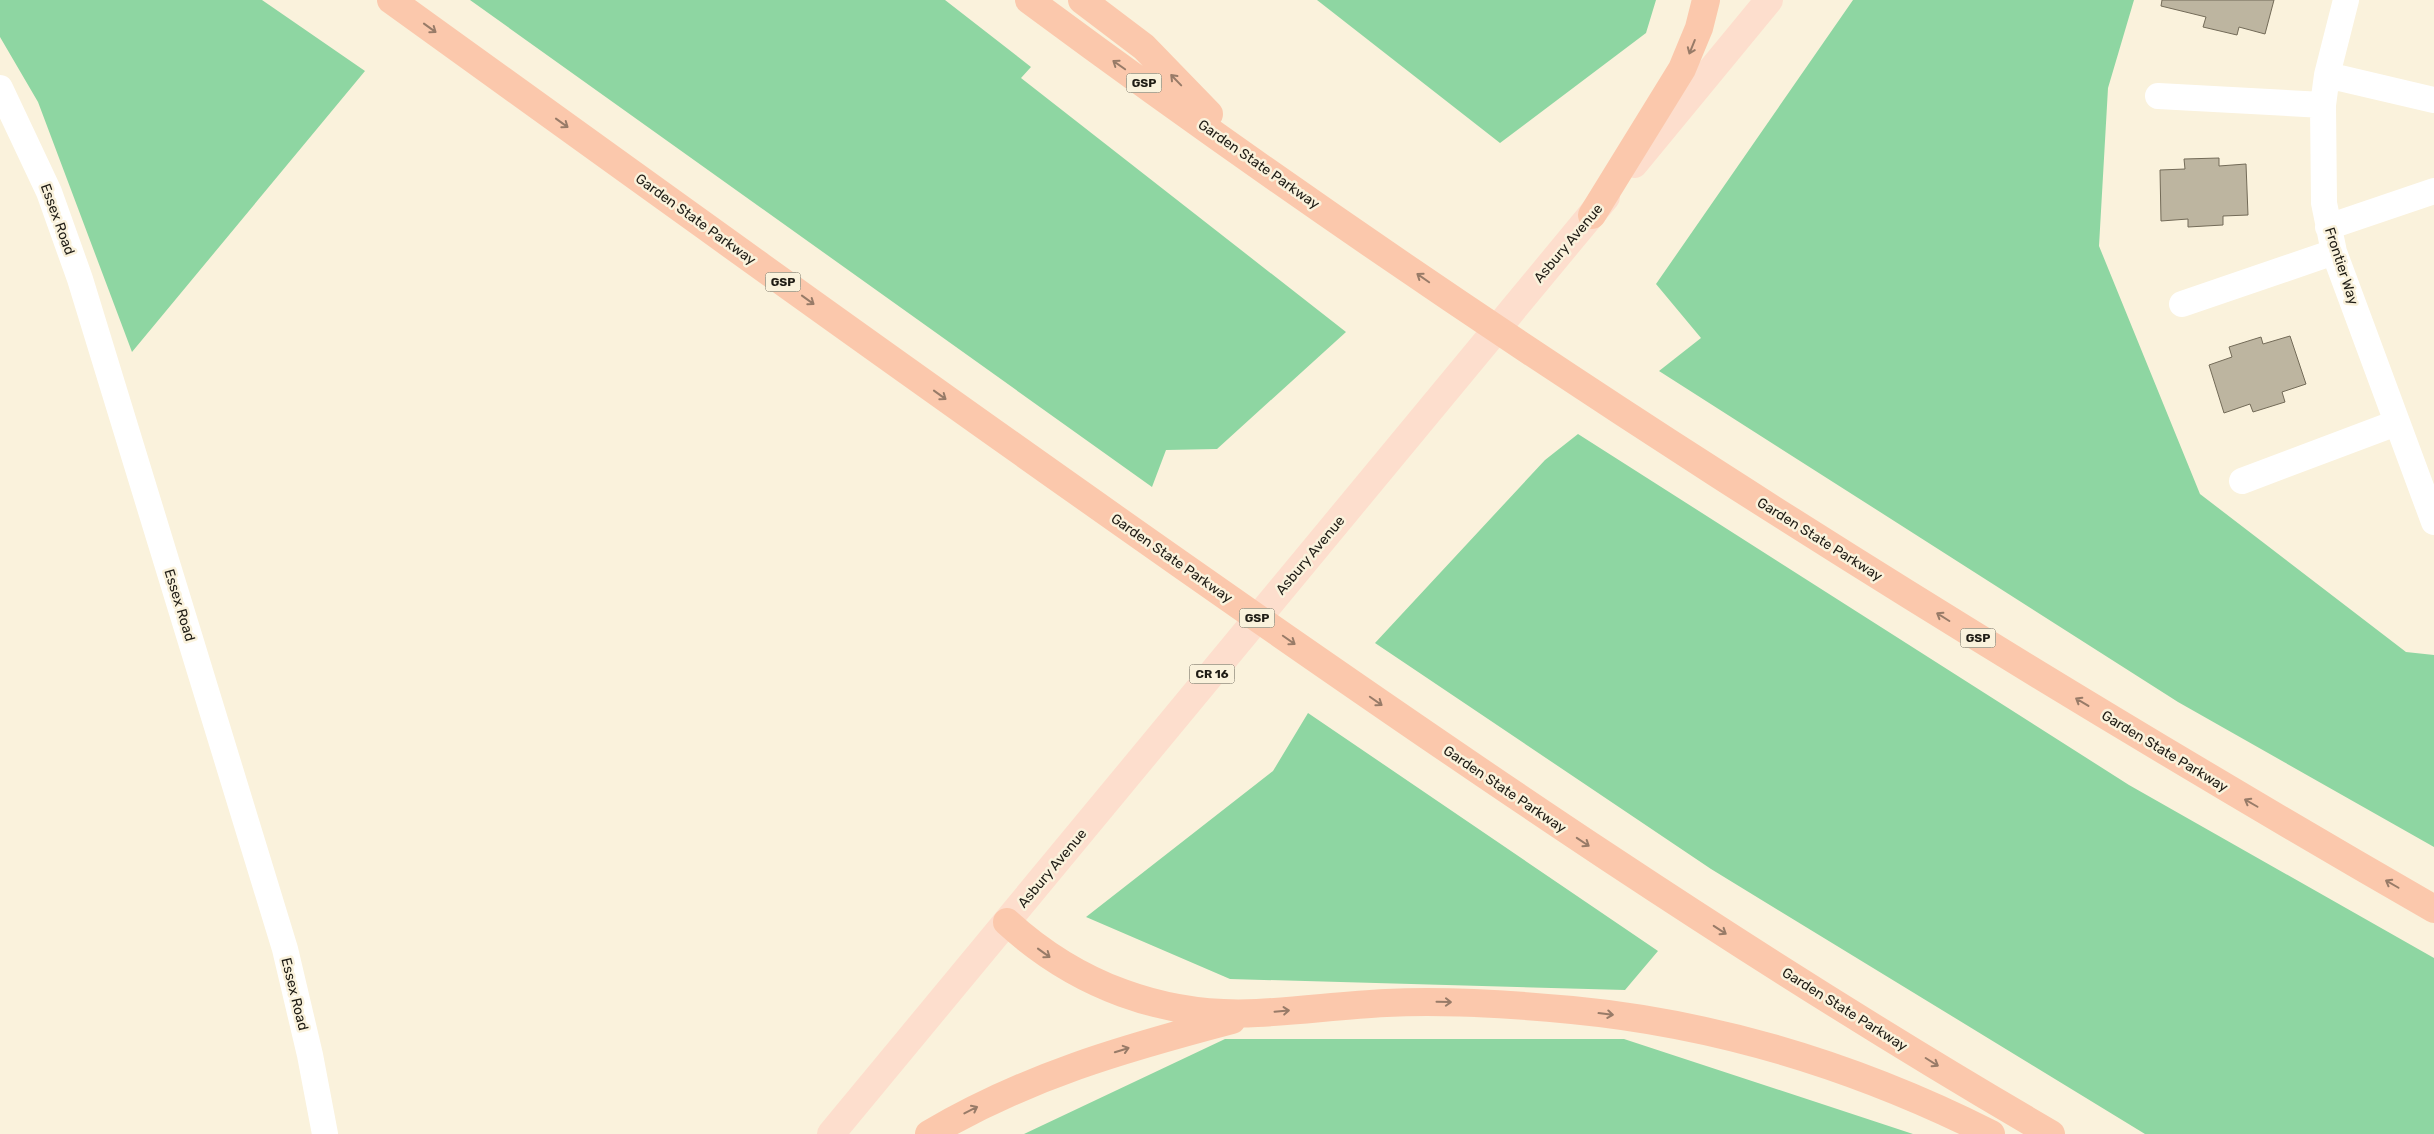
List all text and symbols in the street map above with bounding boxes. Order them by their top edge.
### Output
one-way arrow [423,23,437,34]
one-way arrow [1687,39,1696,54]
one-way arrow [1112,60,1126,70]
one-way arrow [1170,73,1182,86]
road number: GSP [1126,74,1162,92]
street label: Garden State Parkway [1195,116,1323,213]
one-way arrow [555,118,569,128]
street label: Garden State Parkway [632,170,759,269]
street label: Essex Road [37,181,78,257]
street label: Asbury Avenue [1530,200,1607,286]
street label: Frontier Way [2321,225,2362,307]
road number: GSP [766,272,800,292]
one-way arrow [1416,273,1430,283]
one-way arrow [801,295,815,305]
one-way arrow [933,390,947,400]
street label: Garden State Parkway [1754,494,1886,585]
street label: Garden State Parkway [1108,510,1236,607]
street label: Asbury Avenue [1272,512,1349,598]
street label: Essex Road [160,567,199,643]
road number: GSP [1240,608,1274,628]
one-way arrow [1936,611,1950,622]
road number: GSP [1960,628,1996,648]
one-way arrow [1282,635,1296,645]
road number: CR 16 [1190,664,1234,684]
one-way arrow [1369,696,1383,706]
one-way arrow [2075,696,2089,706]
street label: Garden State Parkway [2098,707,2231,796]
street label: Garden State Parkway [1440,742,1570,837]
one-way arrow [2244,798,2259,808]
street label: Asbury Avenue [1014,825,1091,911]
one-way arrow [1576,837,1590,847]
one-way arrow [2385,879,2399,889]
one-way arrow [1712,926,1726,936]
one-way arrow [1037,948,1051,958]
street label: Essex Road [277,956,312,1032]
street label: Garden State Parkway [1779,964,1911,1055]
one-way arrow [1436,997,1452,1007]
one-way arrow [1274,1007,1290,1016]
one-way arrow [1598,1009,1614,1019]
one-way arrow [1113,1044,1129,1054]
one-way arrow [1925,1057,1939,1068]
one-way arrow [963,1105,978,1114]

